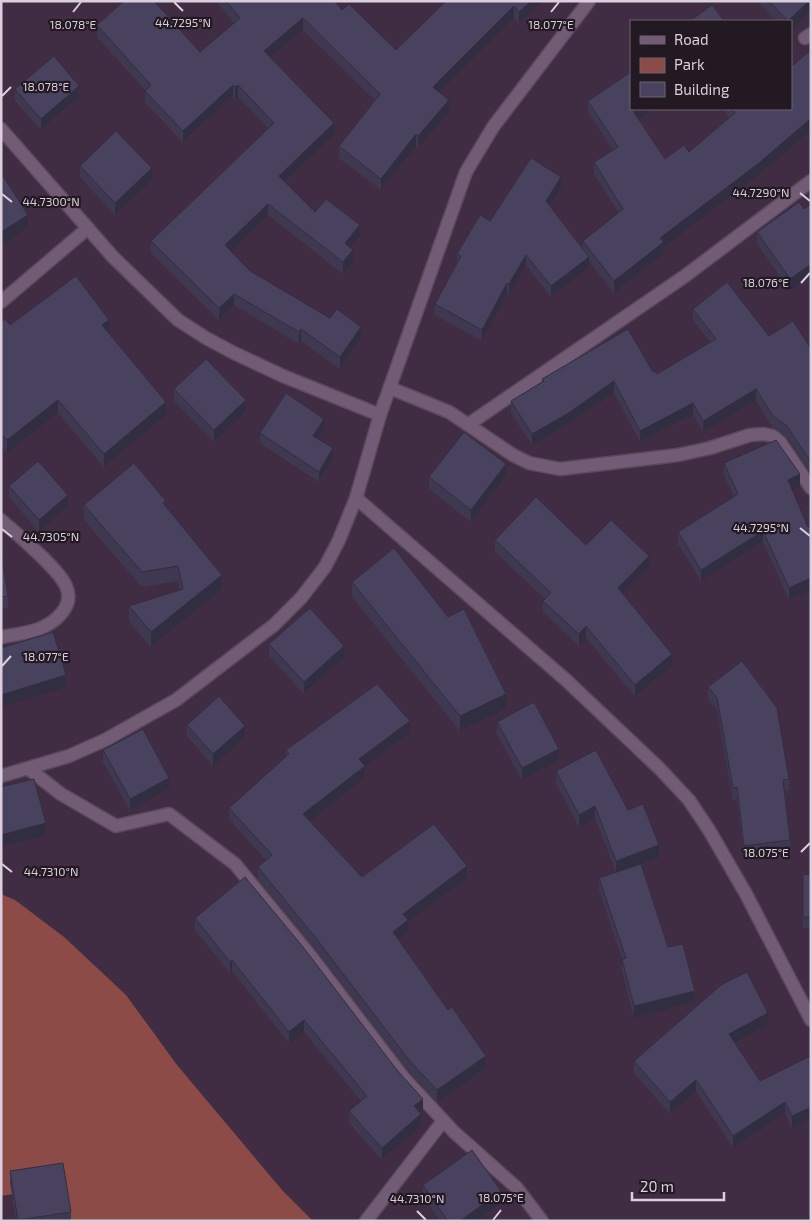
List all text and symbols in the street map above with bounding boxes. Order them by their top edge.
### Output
text: 44.7295°N [155,15,211,29]
text: 18.078°E [50,17,97,31]
text: 18.077°E [528,17,574,31]
legend [630,20,792,110]
text: Road [674,30,709,48]
text: Park [674,55,705,73]
text: 18.078°E [23,79,70,93]
text: Building [674,80,730,98]
text: 44.7290°N [733,185,789,199]
text: 44.7300°N [22,194,80,208]
text: 18.076°E [743,275,789,289]
text: 44.7295°N [733,520,789,534]
text: 44.7305°N [23,529,79,543]
text: 18.077°E [23,649,69,663]
text: 18.075°E [743,845,789,859]
text: 44.7310°N [24,864,78,878]
scale bar [632,1170,724,1202]
text: 20 m [640,1177,674,1195]
text: 18.075°E [478,1190,524,1204]
text: 44.7310°N [390,1191,444,1205]

